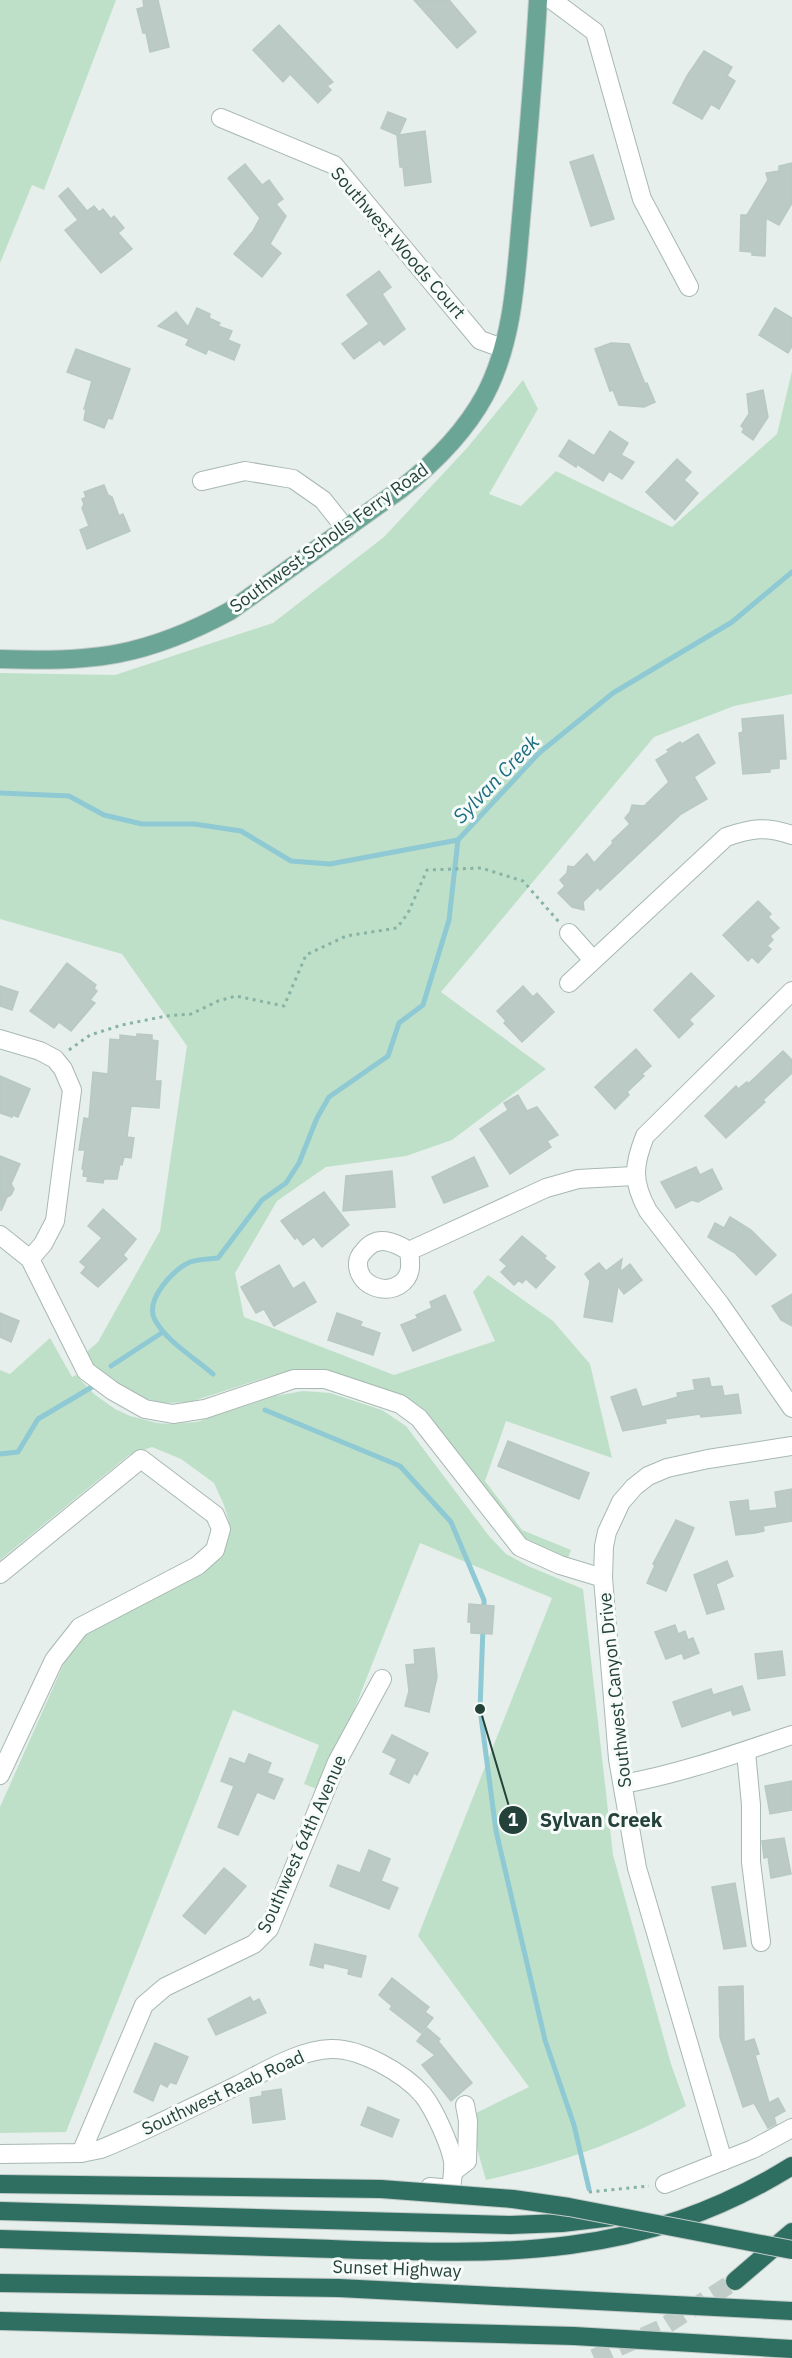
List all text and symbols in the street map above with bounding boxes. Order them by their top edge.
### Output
street label: Southwest Woods Court [326,162,471,323]
street label: Southwest Scholls Ferry Road [225,458,433,617]
water label: Sylvan Creek [446,728,545,829]
street label: Southwest Canyon Drive [593,1591,636,1789]
street label: Southwest 64th Avenue [252,1751,351,1936]
callout: Sylvan Creek [498,1801,674,1839]
text: Sylvan Creek [540,1806,663,1833]
text: 1 [508,1808,519,1831]
street label: Southwest Raab Road [138,2045,308,2140]
street label: Sunset Highway [332,2255,462,2282]

